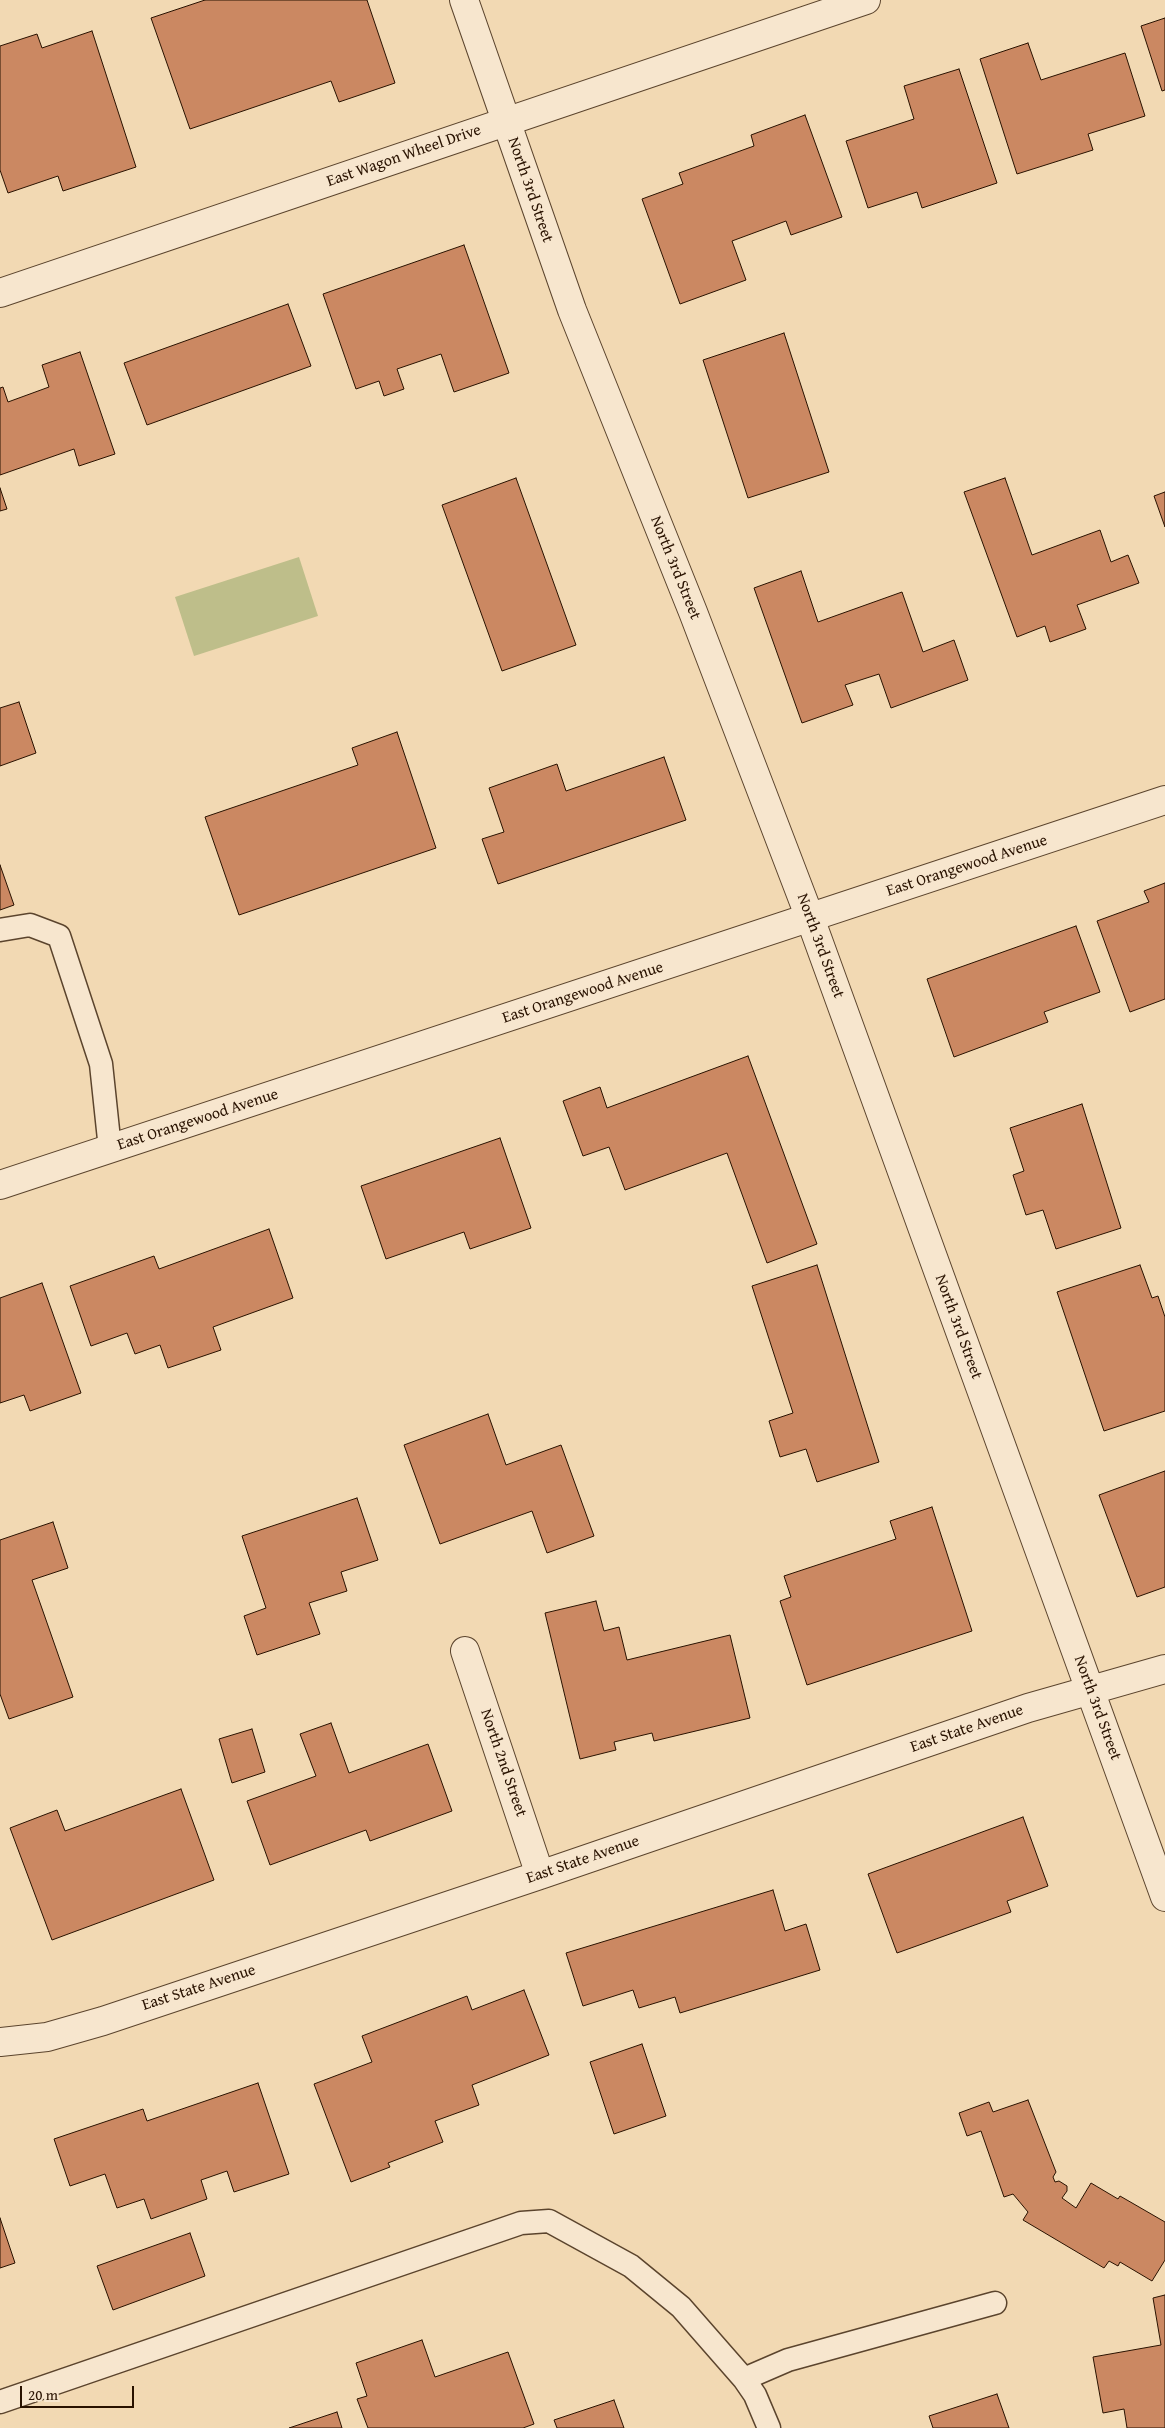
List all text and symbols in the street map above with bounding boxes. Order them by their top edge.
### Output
street label: East Wagon Wheel Drive [324,121,484,191]
street label: North 3rd Street [503,135,557,245]
street label: North 3rd Street [645,513,705,623]
street label: East Orangewood Avenue [884,831,1050,901]
street label: North 3rd Street [792,891,848,1001]
street label: East Orangewood Avenue [500,958,666,1028]
street label: East Orangewood Avenue [115,1085,281,1155]
street label: North 3rd Street [930,1272,986,1382]
street label: North 3rd Street [1069,1653,1125,1763]
street label: East State Avenue [908,1701,1026,1757]
street label: North 2nd Street [476,1707,530,1819]
street label: East State Avenue [524,1832,642,1888]
street label: East State Avenue [140,1961,258,2015]
scale bar [22,2376,136,2408]
text: 20 m [28,2384,58,2405]

